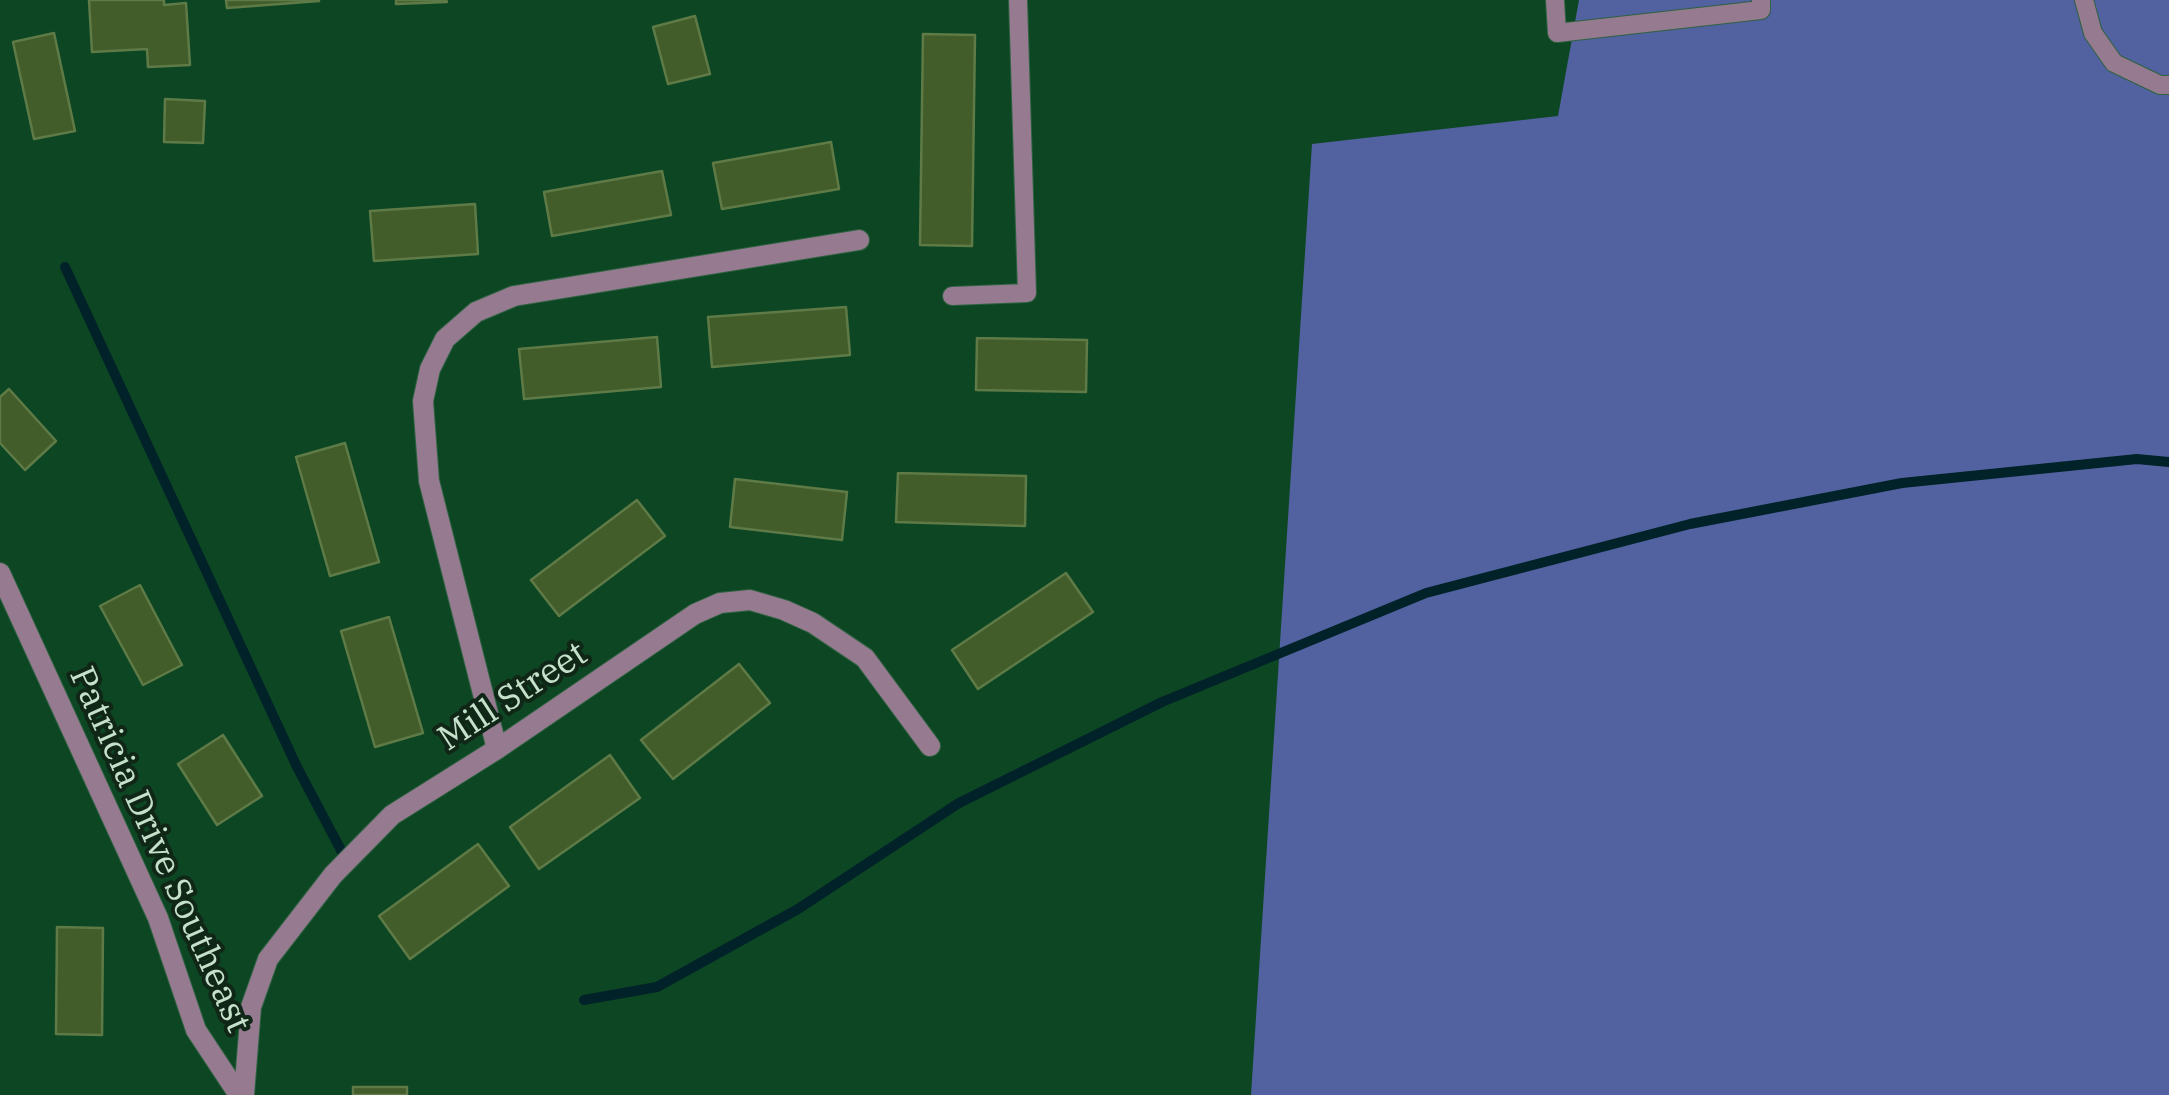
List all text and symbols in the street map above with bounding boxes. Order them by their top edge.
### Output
street label: Mill Street [431,633,595,761]
street label: Patricia Drive Southeast [59,661,259,1039]

